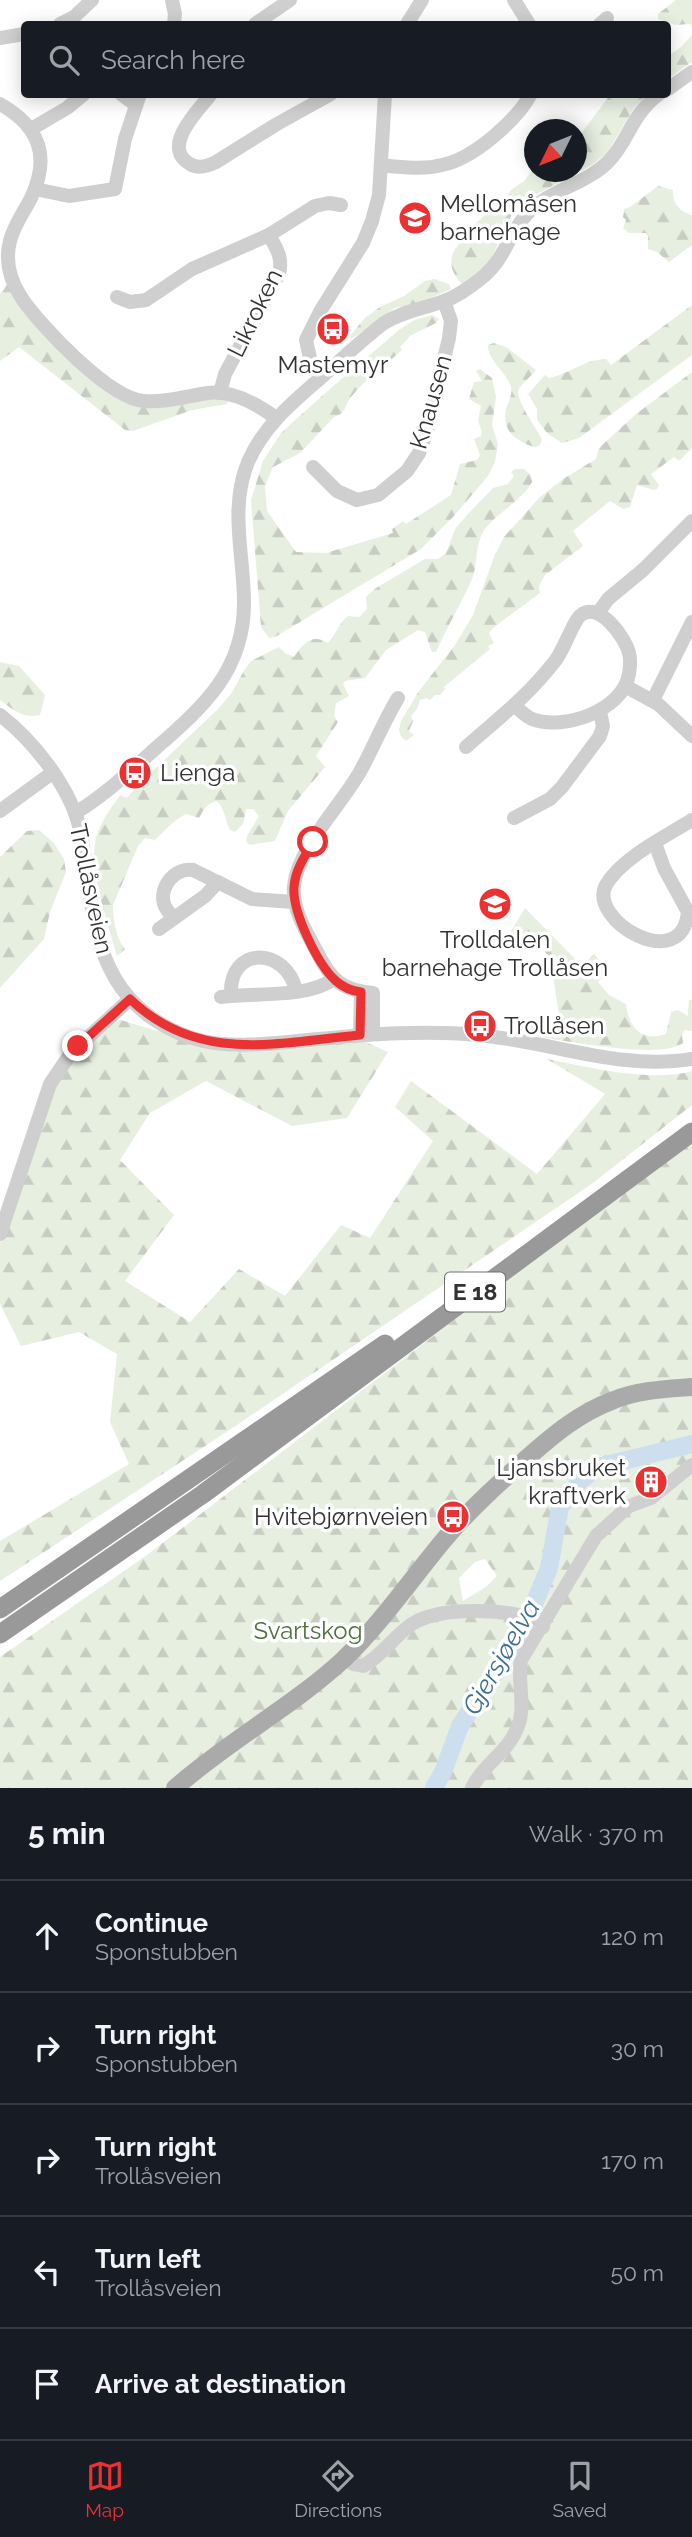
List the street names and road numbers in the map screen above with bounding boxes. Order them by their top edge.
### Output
street label: Likroken [221,264,288,362]
street label: Knausen [403,352,458,452]
street label: Trollåsveien [64,821,119,956]
road number: E 18 [445,1273,505,1312]

